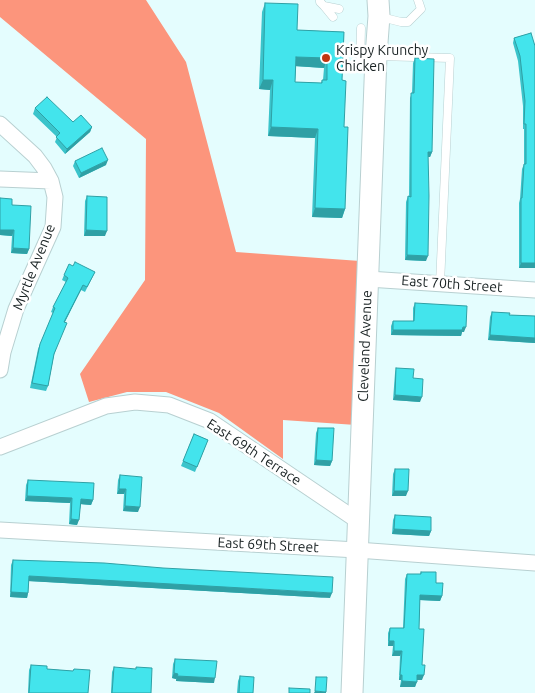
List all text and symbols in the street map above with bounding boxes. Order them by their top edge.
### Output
place label: Krispy Krunchy Chicken [336,42,428,74]
marker: Krispy Krunchy Chicken [320,52,332,64]
street label: Myrtle Avenue [9,221,59,313]
street label: East 70th Street [401,272,503,296]
street label: Cleveland Avenue [355,290,375,402]
street label: East 69th Terrace [204,415,304,489]
street label: East 69th Street [217,534,319,556]

